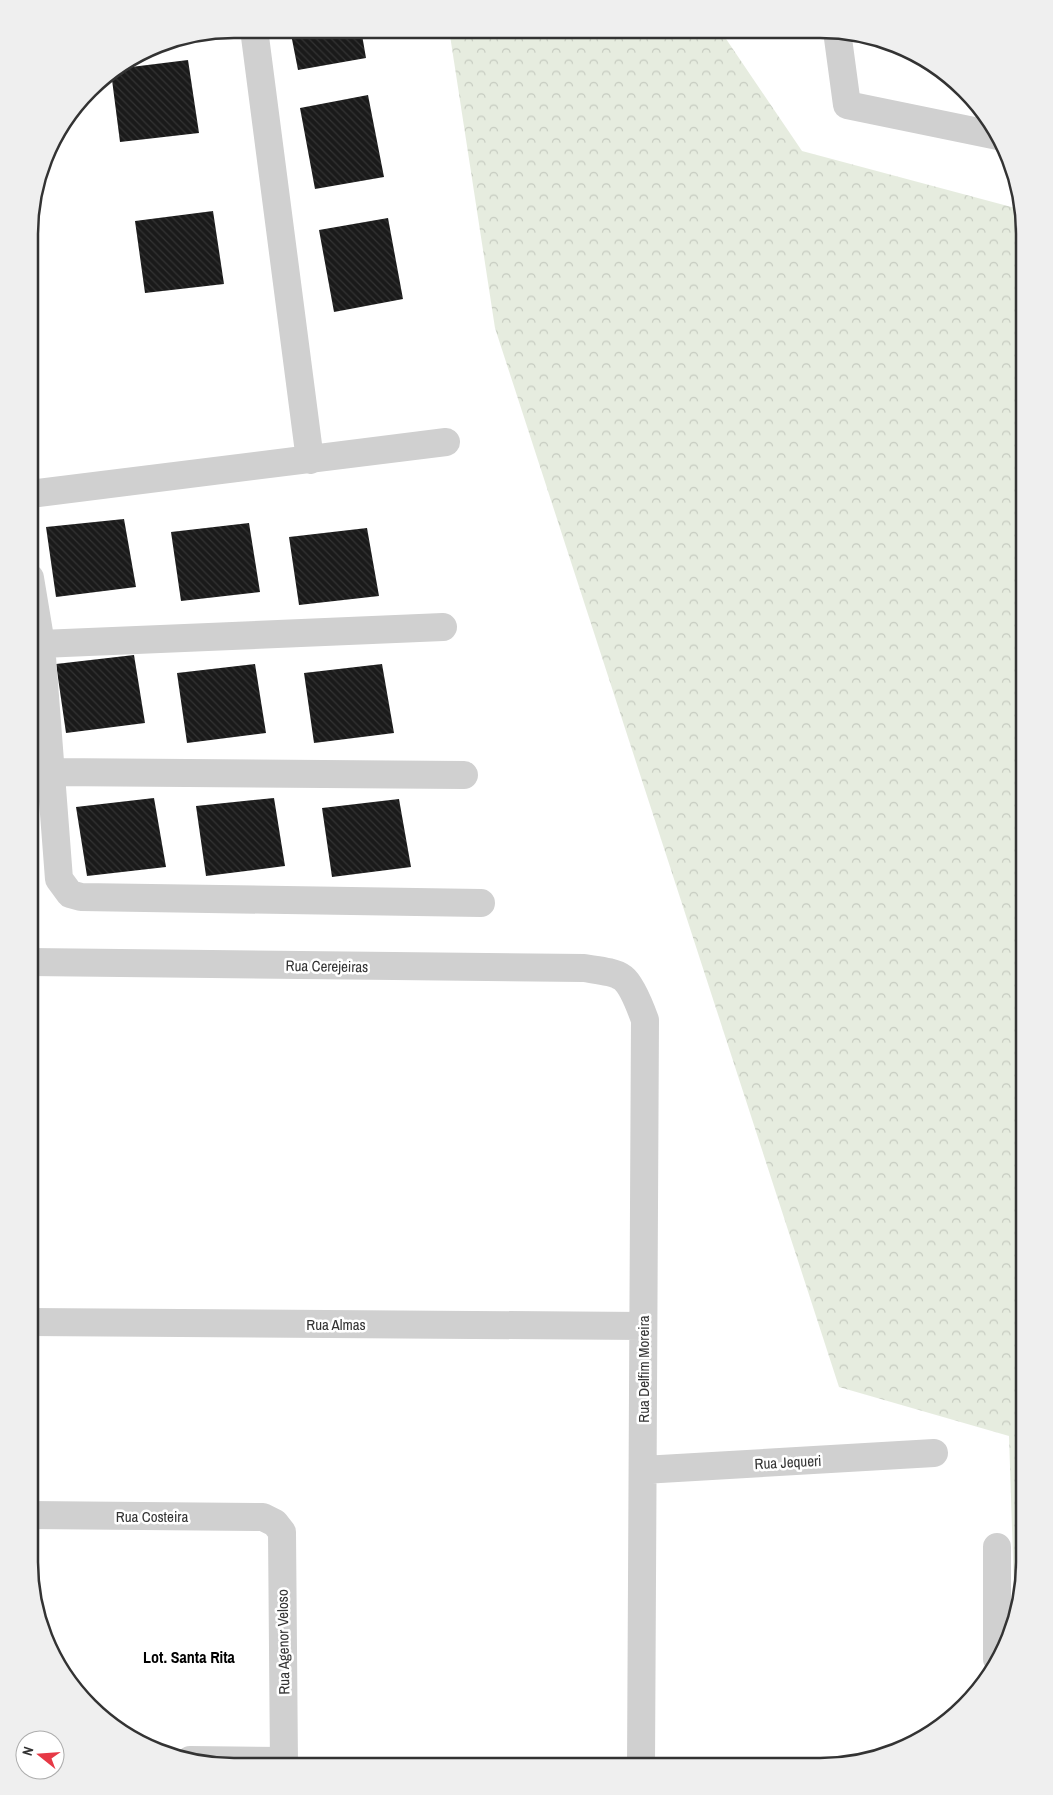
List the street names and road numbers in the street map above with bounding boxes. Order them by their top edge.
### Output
street label: Rua Cerejeiras [285,955,369,977]
street label: Rua Almas [306,1314,366,1335]
street label: Rua Delfim Moreira [633,1315,654,1423]
street label: Rua Jequeri [754,1450,822,1474]
street label: Rua Costeira [116,1506,188,1527]
street label: Rua Agenor Veloso [272,1589,294,1695]

